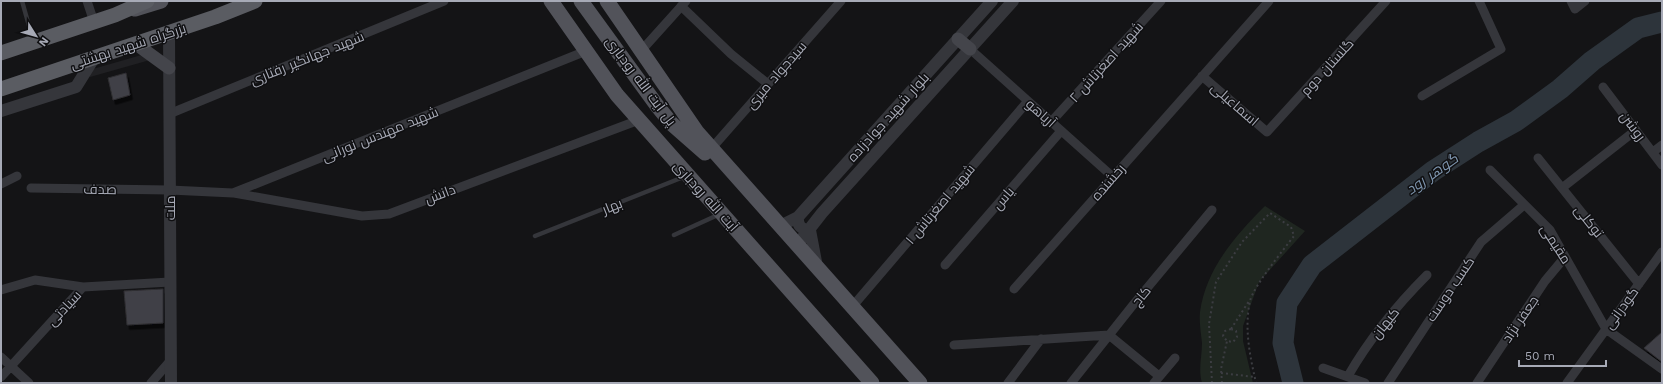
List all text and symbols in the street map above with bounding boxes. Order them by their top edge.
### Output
north arrow [16,16,56,56]
street label: شهید اصغرتاش ۲ [1066,19,1146,105]
street label: بزرگراه شهید بهشتی [68,20,188,72]
street label: شهید جهانگیر رفتاری [248,28,366,88]
street label: پل آیت الله رودباری [601,33,681,130]
text: N [36,35,51,49]
street label: گلستان دوم [1297,35,1358,100]
street label: سیدجواد میری [742,38,810,112]
street label: بلوار شهید جوادزاده [844,69,932,165]
street label: اسماعیلی [1208,79,1262,129]
street label: آریاهو [1023,95,1059,131]
street label: شهید مهندس نورانی [319,103,441,165]
street label: روشن [1617,108,1649,144]
water label: گوهر رود [1402,149,1462,198]
street label: آیت الله رودباری [670,157,743,235]
street label: رخشنده [1088,160,1128,204]
street label: شهید اصغرتاش ۱ [902,161,978,247]
street label: صدف [83,181,117,197]
street label: دانش [422,181,458,207]
street label: یاس [989,183,1017,213]
street label: بهار [598,195,625,218]
street label: ملت [162,196,178,220]
street label: توکلی [1571,201,1607,241]
street label: مقیمی [1537,221,1575,267]
street label: کسب دوست [1423,254,1477,324]
street label: کاج [1128,283,1155,310]
street label: گودرانی [1600,284,1642,332]
street label: سیادتی [44,287,84,329]
street label: جعفر نژاد [1499,293,1541,345]
street label: کیهان [1368,304,1402,342]
scale bar [1519,342,1606,368]
text: 50 m [1525,349,1555,363]

